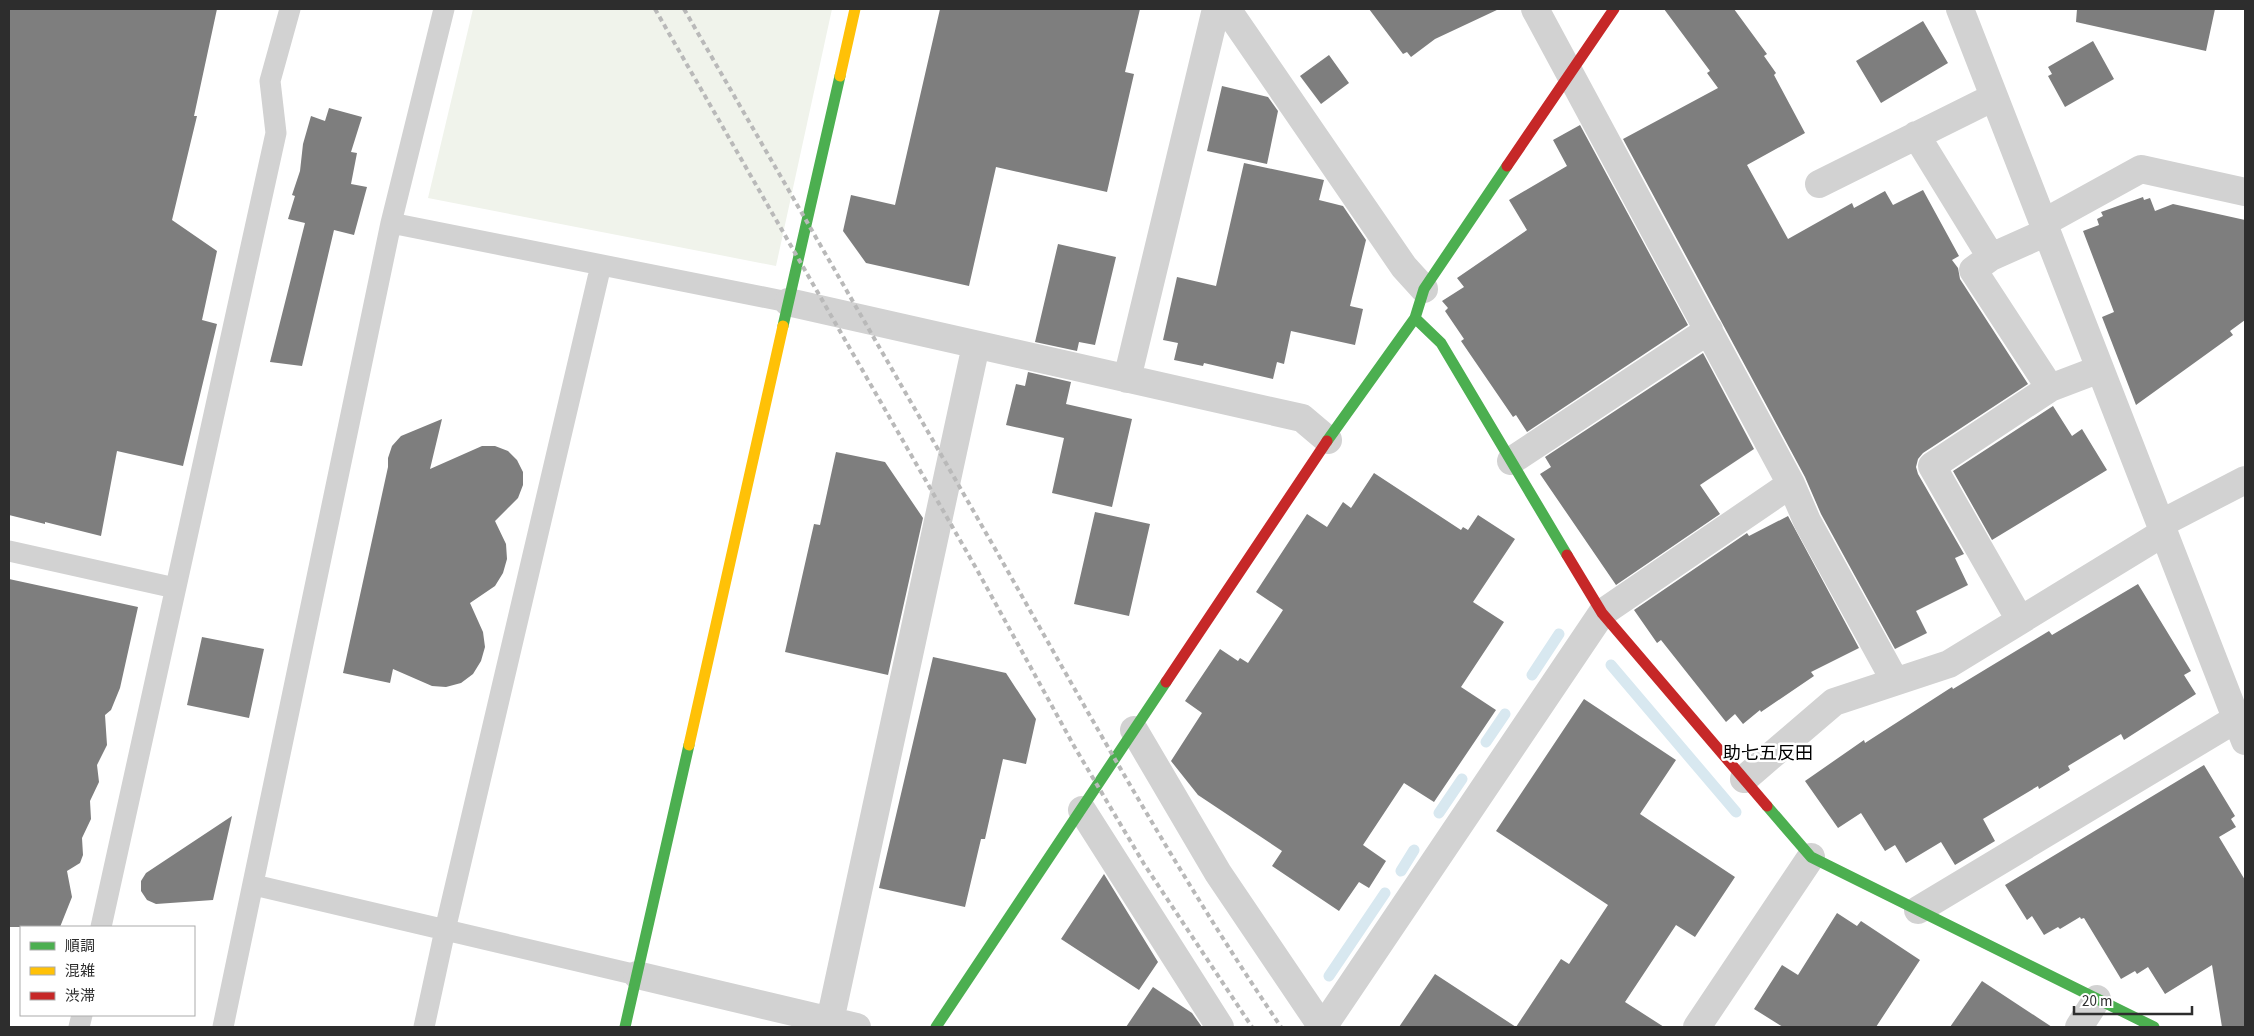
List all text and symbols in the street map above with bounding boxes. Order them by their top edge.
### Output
district label: 助七五反田 [1723,741,1813,766]
legend [20,926,195,1016]
text: 順調 [65,936,95,957]
text: 混雑 [65,961,95,982]
scale bar [2074,984,2192,1016]
text: 渋滞 [65,986,95,1007]
text: 20 m [2082,991,2112,1012]

